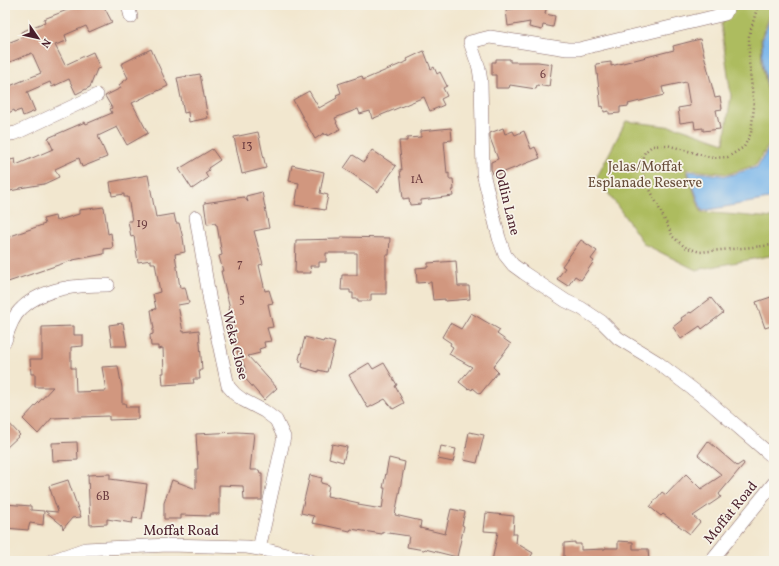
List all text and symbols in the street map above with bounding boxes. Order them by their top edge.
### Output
north arrow [18,18,58,58]
text: N [37,35,54,50]
house number: 6 [540,67,546,83]
house number: 13 [242,138,252,154]
park label: Jelas/Moffat Esplanade Reserve [588,158,703,193]
street label: Odlin Lane [489,167,524,238]
house number: 1A [410,172,424,188]
house number: 19 [137,216,147,232]
house number: 7 [237,256,243,272]
house number: 5 [239,292,245,308]
street label: Weka Close [217,309,252,382]
street label: Moffat Road [700,478,762,548]
house number: 6B [96,489,110,505]
street label: Moffat Road [143,522,219,541]

